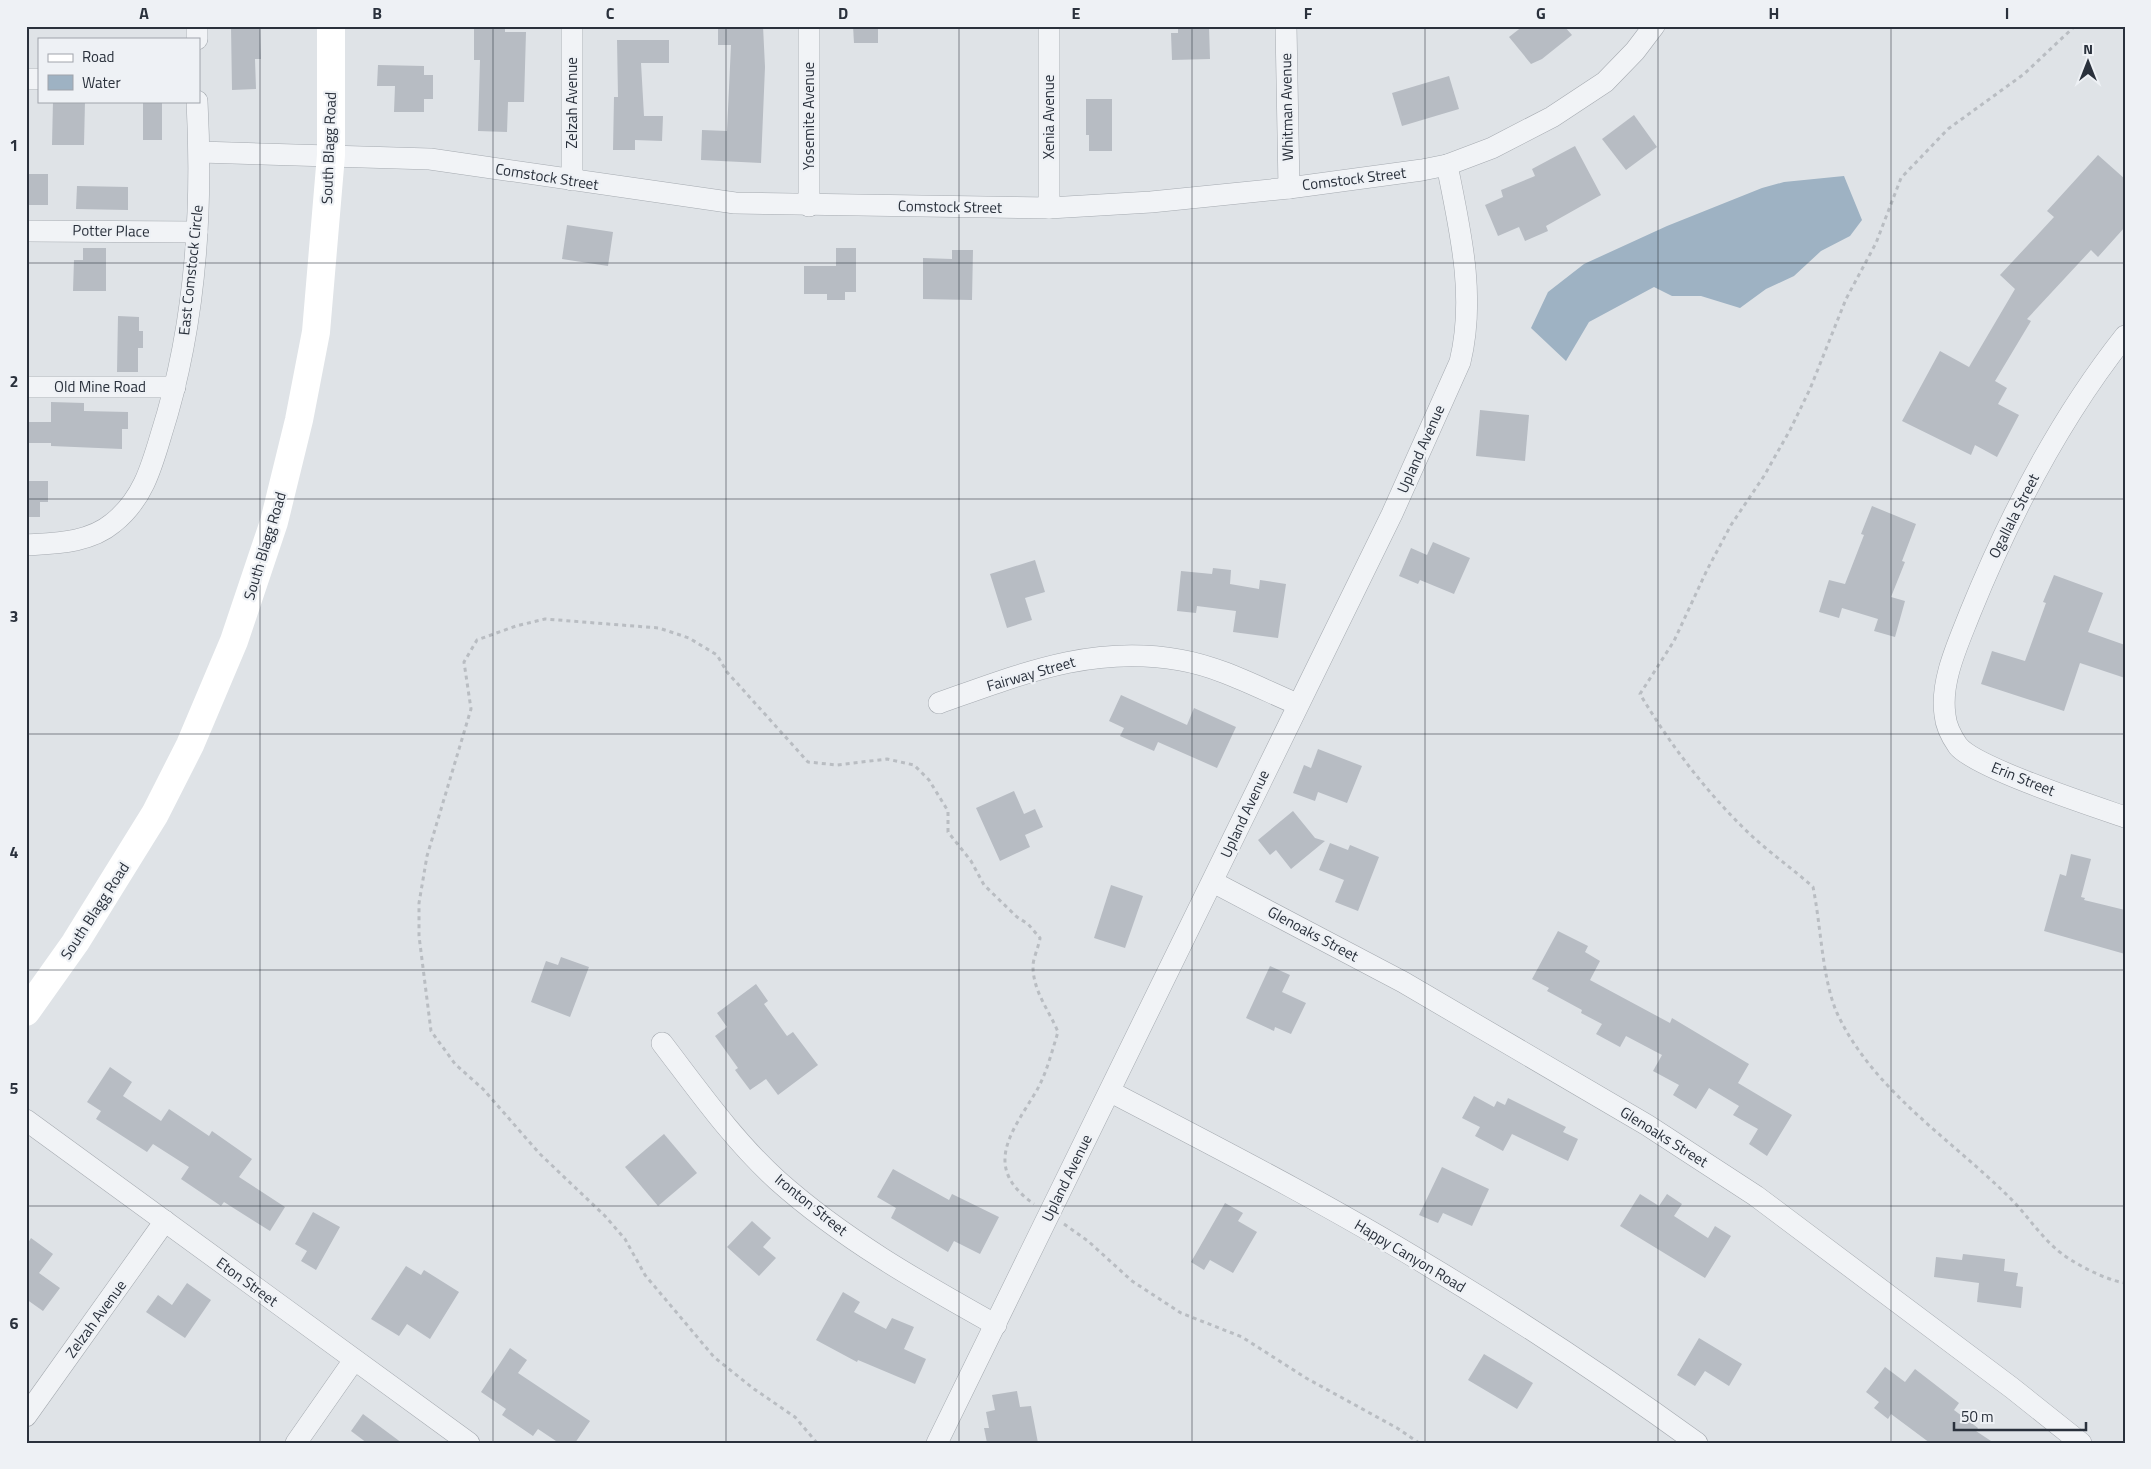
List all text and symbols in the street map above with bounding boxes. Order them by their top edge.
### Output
text: A [139,1,149,25]
text: B [372,1,382,25]
text: C [606,1,615,25]
text: D [838,1,848,25]
text: E [1072,1,1081,25]
text: F [1304,1,1313,25]
text: G [1536,1,1546,25]
text: H [1769,1,1779,25]
text: I [2005,1,2009,25]
legend [38,38,200,102]
north arrow [2064,38,2114,88]
text: N [2083,38,2093,59]
text: Road [82,45,114,68]
street label: Whitman Avenue [1274,53,1299,161]
street label: Zelzah Avenue [560,57,583,149]
street label: Yosemite Avenue [797,62,820,170]
text: Water [82,71,121,94]
street label: Xenia Avenue [1037,75,1060,159]
street label: South Blagg Road [315,92,342,204]
text: 1 [10,133,18,157]
street label: Comstock Street [494,157,601,196]
street label: Comstock Street [1301,161,1408,196]
street label: Comstock Street [898,194,1003,219]
street label: East Comstock Circle [172,204,209,336]
street label: Potter Place [72,218,150,243]
text: 2 [10,369,18,393]
street label: Old Mine Road [54,375,146,398]
street label: Upland Avenue [1391,401,1450,497]
street label: Ogallala Street [1982,469,2045,562]
street label: South Blagg Road [237,489,292,603]
text: 3 [10,604,18,628]
street label: Fairway Street [984,650,1079,697]
street label: Erin Street [1988,755,2059,802]
street label: Upland Avenue [1214,766,1275,862]
text: 4 [10,840,19,864]
street label: South Blagg Road [54,857,135,964]
street label: Glenoaks Street [1264,900,1363,968]
text: 5 [10,1076,19,1100]
street label: Glenoaks Street [1616,1100,1713,1173]
street label: Upland Avenue [1035,1130,1098,1225]
street label: Ironton Street [770,1168,853,1242]
street label: Happy Canyon Road [1350,1213,1470,1298]
street label: Eton Street [212,1251,284,1312]
street label: Zelzah Avenue [59,1275,132,1362]
text: 6 [10,1311,19,1335]
scale bar [1954,1399,2086,1431]
text: 50 m [1961,1405,1994,1428]

